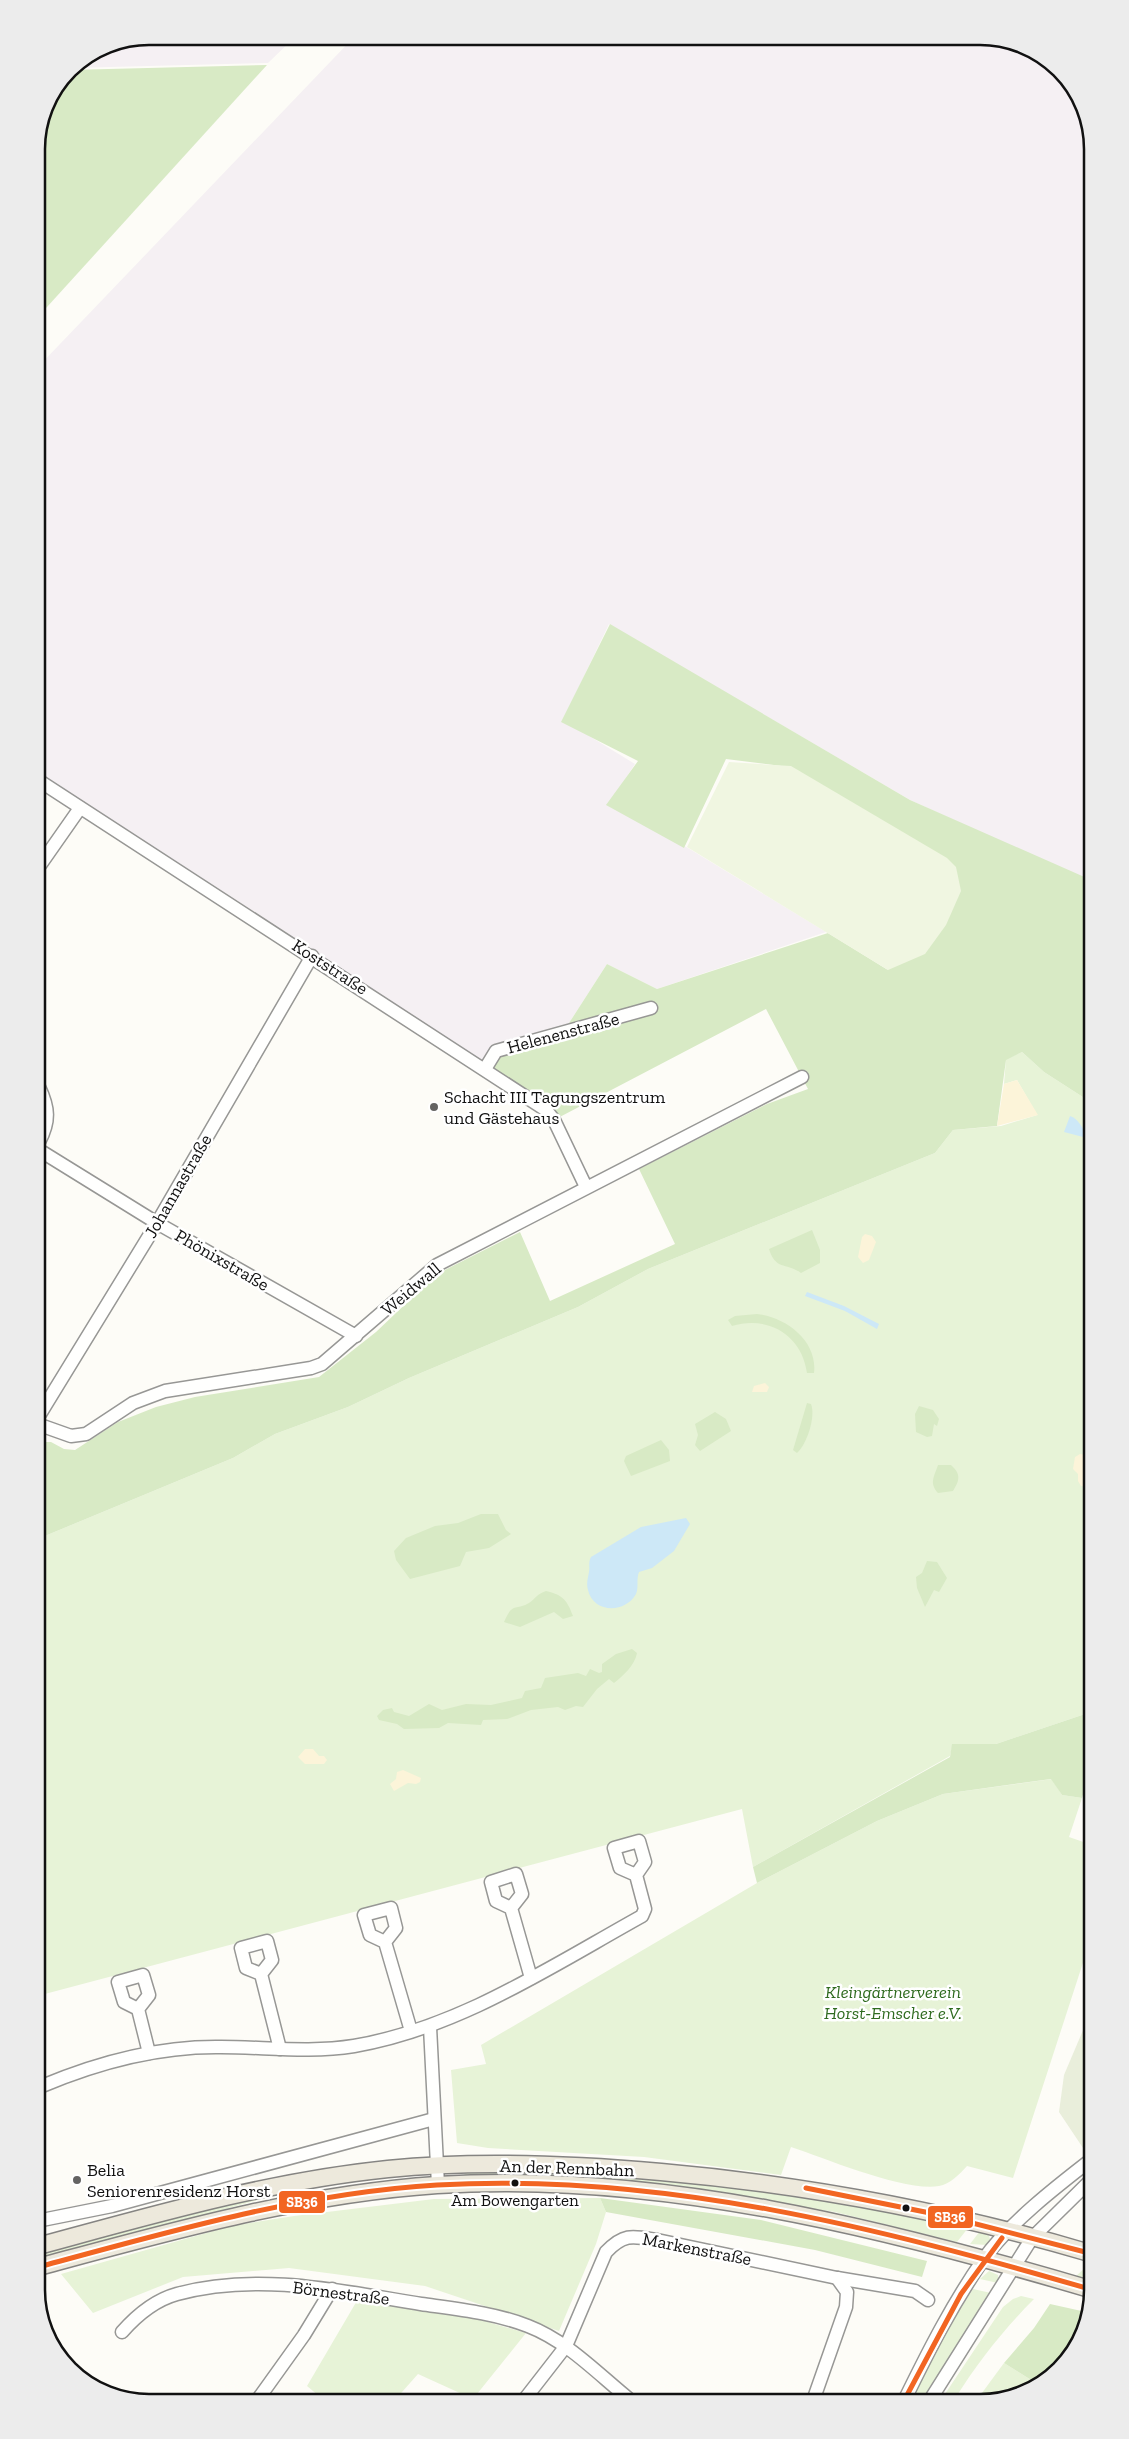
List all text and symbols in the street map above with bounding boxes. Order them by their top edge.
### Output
street label: Koststraße [288,934,372,1000]
street label: Helenenstraße [505,1007,621,1059]
place label: Schacht III Tagungszentrum und Gästehaus [444,1086,666,1129]
marker: Schacht III Tagungszentrum und Gästehaus [428,1101,440,1113]
street label: Johannastraße [139,1130,217,1242]
street label: Phönixstraße [171,1224,273,1296]
street label: Weidwall [377,1258,446,1320]
park label: Kleingärtnerverein Horst-Emscher e.V. [824,1981,962,2024]
street label: An der Rennbahn [499,2155,635,2181]
place label: Belia Seniorenresidenz Horst [87,2159,271,2202]
marker: Belia Seniorenresidenz Horst [71,2174,83,2186]
marker: Am Bowengarten [510,2178,520,2188]
line badge: SB36 [278,2190,326,2214]
place label: Am Bowengarten [451,2190,579,2210]
text: SB36 [286,2194,318,2211]
unlabelled marker [901,2203,911,2213]
line badge: SB36 [927,2205,974,2229]
text: SB36 [934,2209,966,2226]
street label: Markenstraße [641,2228,753,2270]
street label: Börnestraße [291,2276,391,2310]

